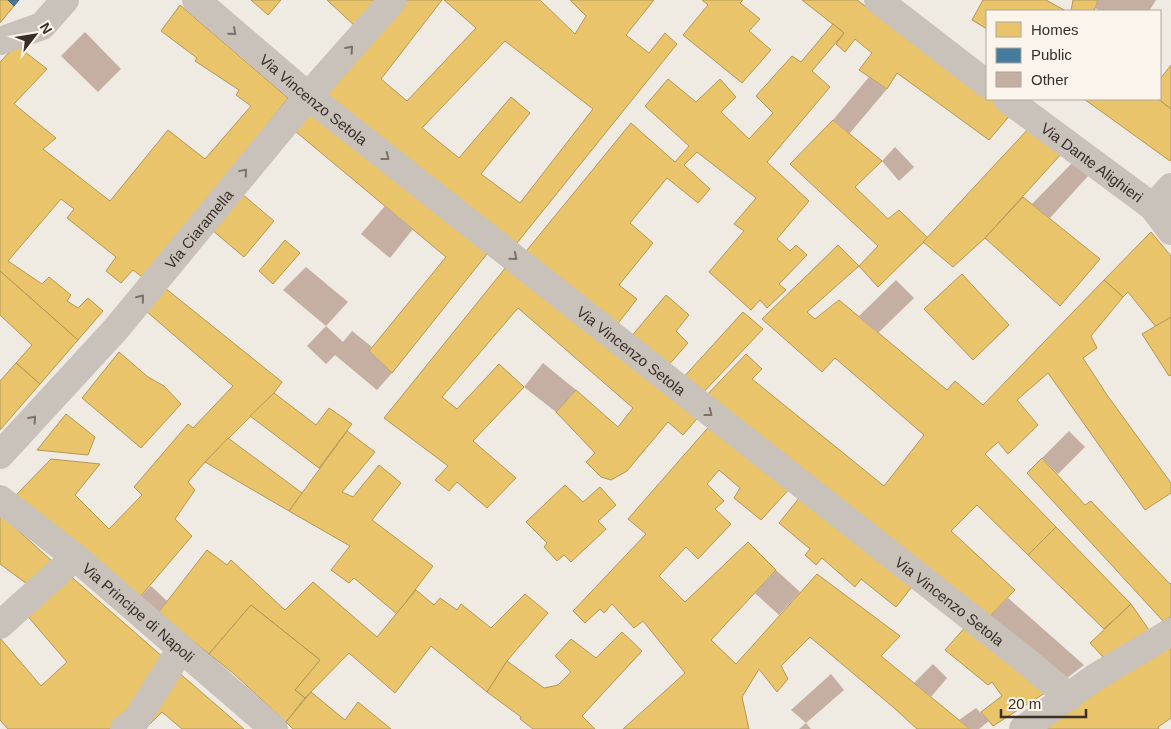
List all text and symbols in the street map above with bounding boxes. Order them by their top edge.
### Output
north arrow [10,10,60,60]
legend [986,10,1161,100]
text: N [37,20,56,37]
text: Homes [1031,21,1079,38]
one-way arrow [227,26,236,35]
one-way arrow [344,45,353,54]
text: Public [1031,46,1072,63]
street label: Via Vincenzo Setola [257,50,371,148]
text: Other [1031,71,1069,88]
street label: Via Dante Alighieri [1038,119,1146,205]
one-way arrow [380,151,390,160]
one-way arrow [238,169,247,178]
street label: Via Ciaramella [161,185,236,272]
one-way arrow [508,252,517,260]
one-way arrow [136,295,144,304]
street label: Via Vincenzo Setola [574,302,690,399]
one-way arrow [703,408,712,416]
one-way arrow [27,415,36,424]
street label: Via Vincenzo Setola [892,553,1008,649]
street label: Via Principe di Napoli [79,559,198,665]
scale bar [1001,686,1086,718]
text: 20 m [1008,695,1041,712]

